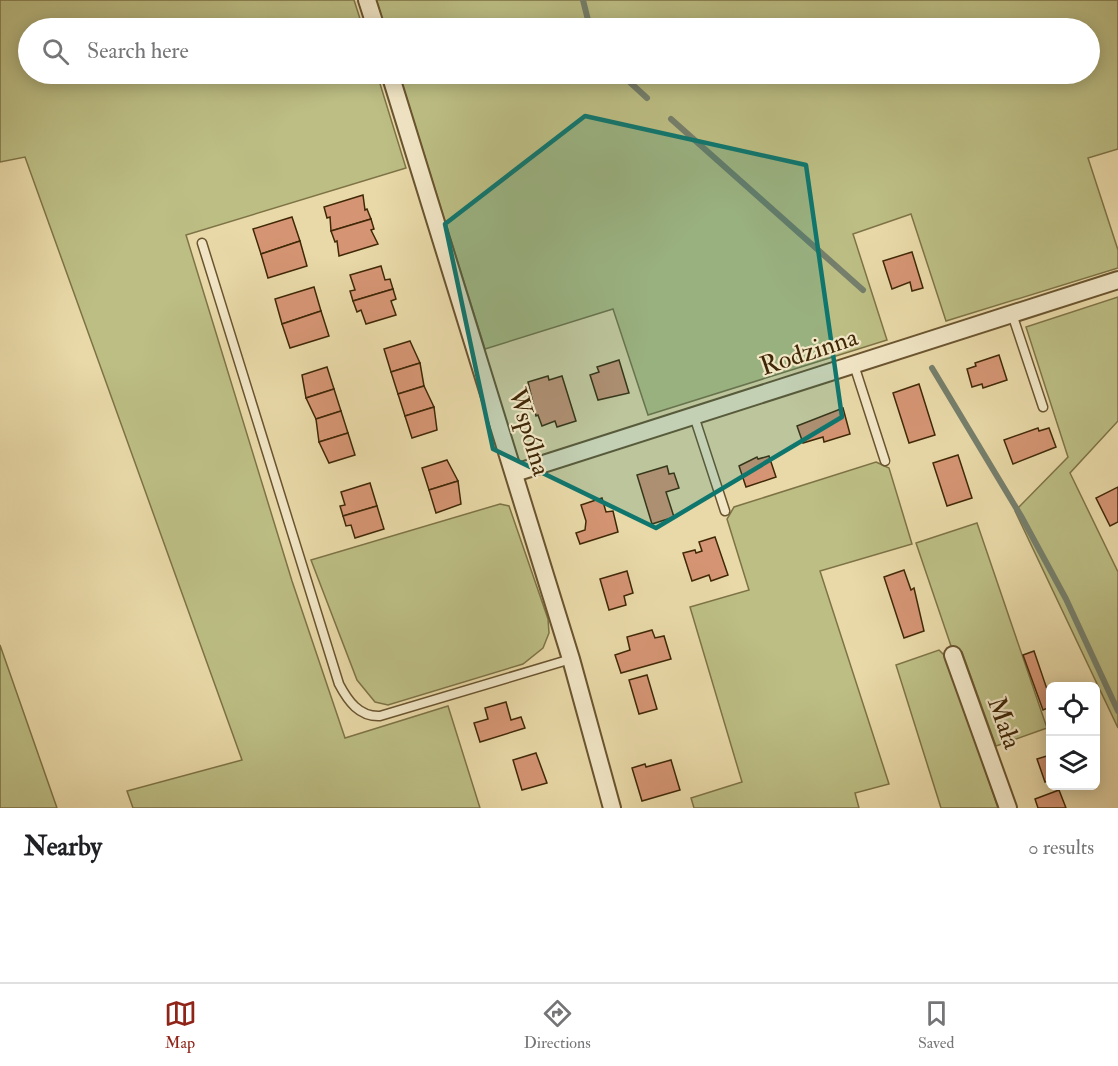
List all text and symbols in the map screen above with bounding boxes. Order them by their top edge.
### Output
search box [18,18,1100,84]
icon: search [39,35,72,68]
text: Search here [87,37,189,65]
street label: Rodzinna [756,321,862,383]
street label: Wspólna [499,383,557,480]
map controls [1046,682,1100,790]
button: locate [1046,682,1100,736]
street label: Mała [980,693,1028,754]
button: layers [1046,736,1100,790]
text: Nearby [24,831,102,863]
text: 0 results [1028,835,1094,860]
tab: Map [164,997,197,1053]
tab: Directions [524,997,591,1053]
tab: Saved [918,997,954,1053]

